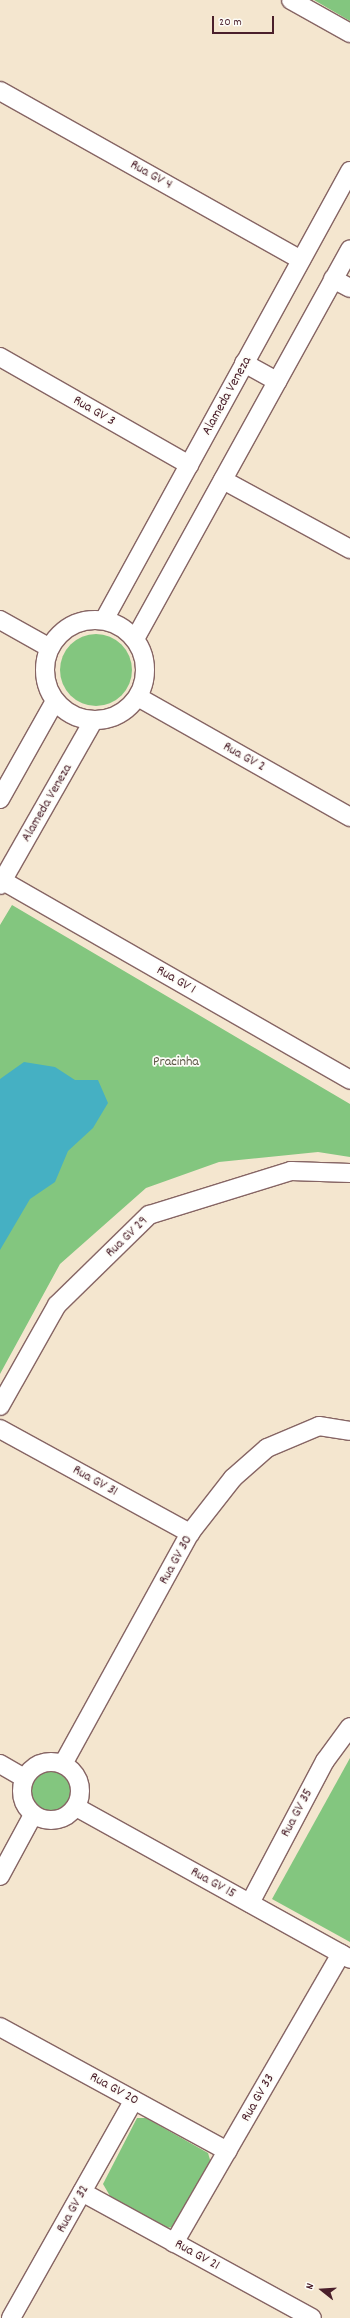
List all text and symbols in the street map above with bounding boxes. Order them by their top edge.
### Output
scale bar [214,8,276,34]
text: 20 m [219,14,242,31]
street label: Rua GV 4 [127,157,175,193]
street label: Alameda Veneza [199,354,255,438]
street label: Rua GV 3 [70,392,118,430]
street label: Rua GV 2 [220,739,268,775]
street label: Alameda Veneza [18,761,76,845]
street label: Rua GV 1 [153,962,199,998]
park label: Pracinha [153,1054,199,1070]
street label: Rua GV 29 [102,1213,152,1261]
street label: Rua GV 31 [70,1462,120,1500]
street label: Rua GV 30 [156,1533,196,1587]
street label: Rua GV 35 [277,1786,317,1840]
street label: Rua GV 15 [187,1864,239,1902]
street label: Rua GV 20 [87,2069,141,2109]
street label: Rua GV 33 [238,2071,278,2125]
street label: Rua GV 32 [53,2182,93,2236]
street label: Rua GV 21 [172,2236,222,2274]
north arrow [302,2270,342,2310]
text: N [302,2282,319,2291]

